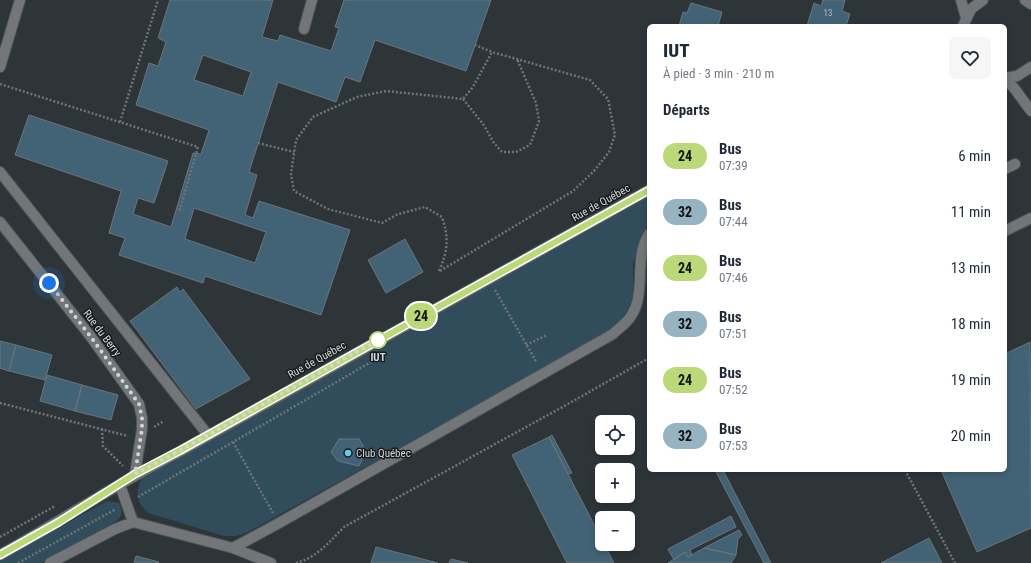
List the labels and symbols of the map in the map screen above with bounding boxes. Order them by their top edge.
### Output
house number: 13 [824,8,832,18]
street label: Rue de Québec [570,182,632,224]
your location [39,273,59,293]
line badge: 24 [403,303,439,329]
street label: Rue du Berry [80,307,124,359]
marker: IUT [369,331,387,349]
street label: Rue de Québec [286,339,348,381]
place label: IUT [370,351,386,364]
place label: Club Québec [356,447,411,460]
marker: Club Québec [343,448,353,458]

